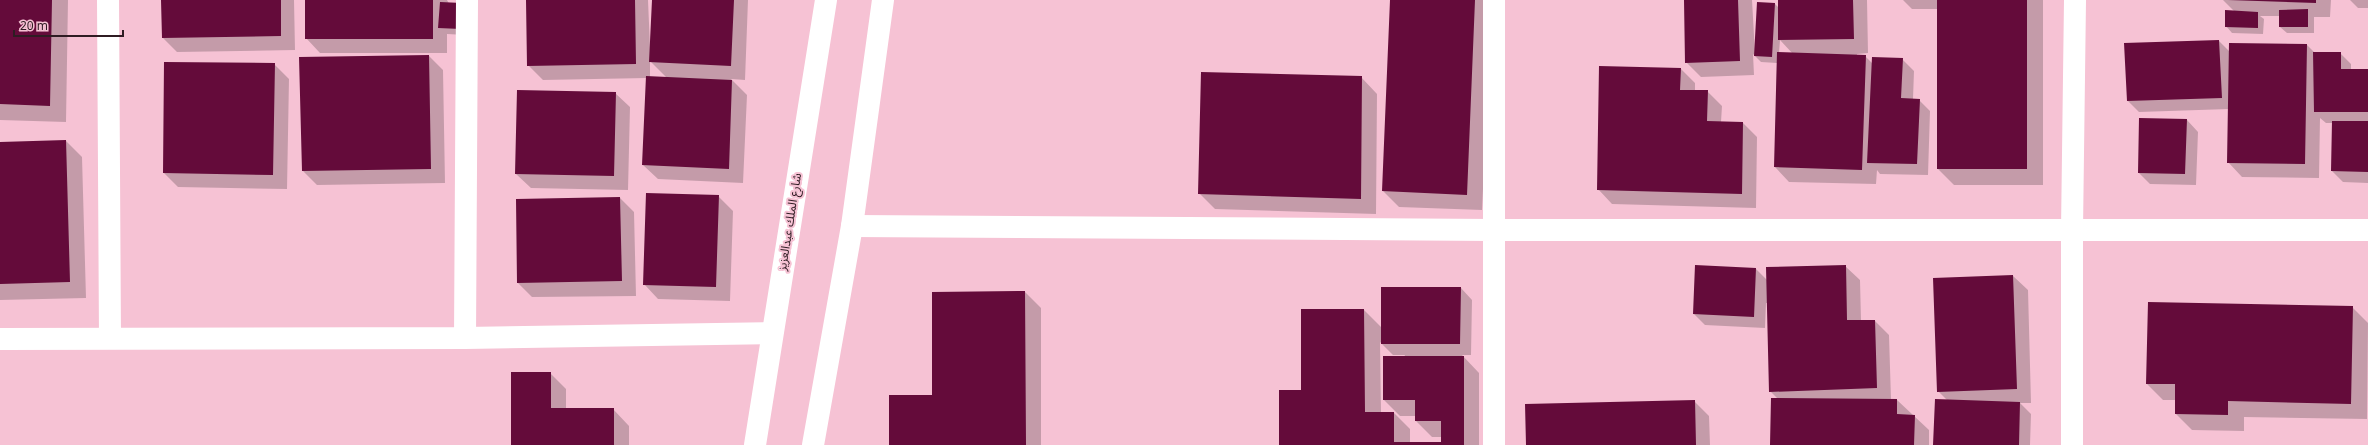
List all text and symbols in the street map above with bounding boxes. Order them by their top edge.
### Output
scale bar [14,12,123,38]
text: 20 m [20,14,48,39]
street label: شارع الملك عبدالعزيز [770,171,810,274]

